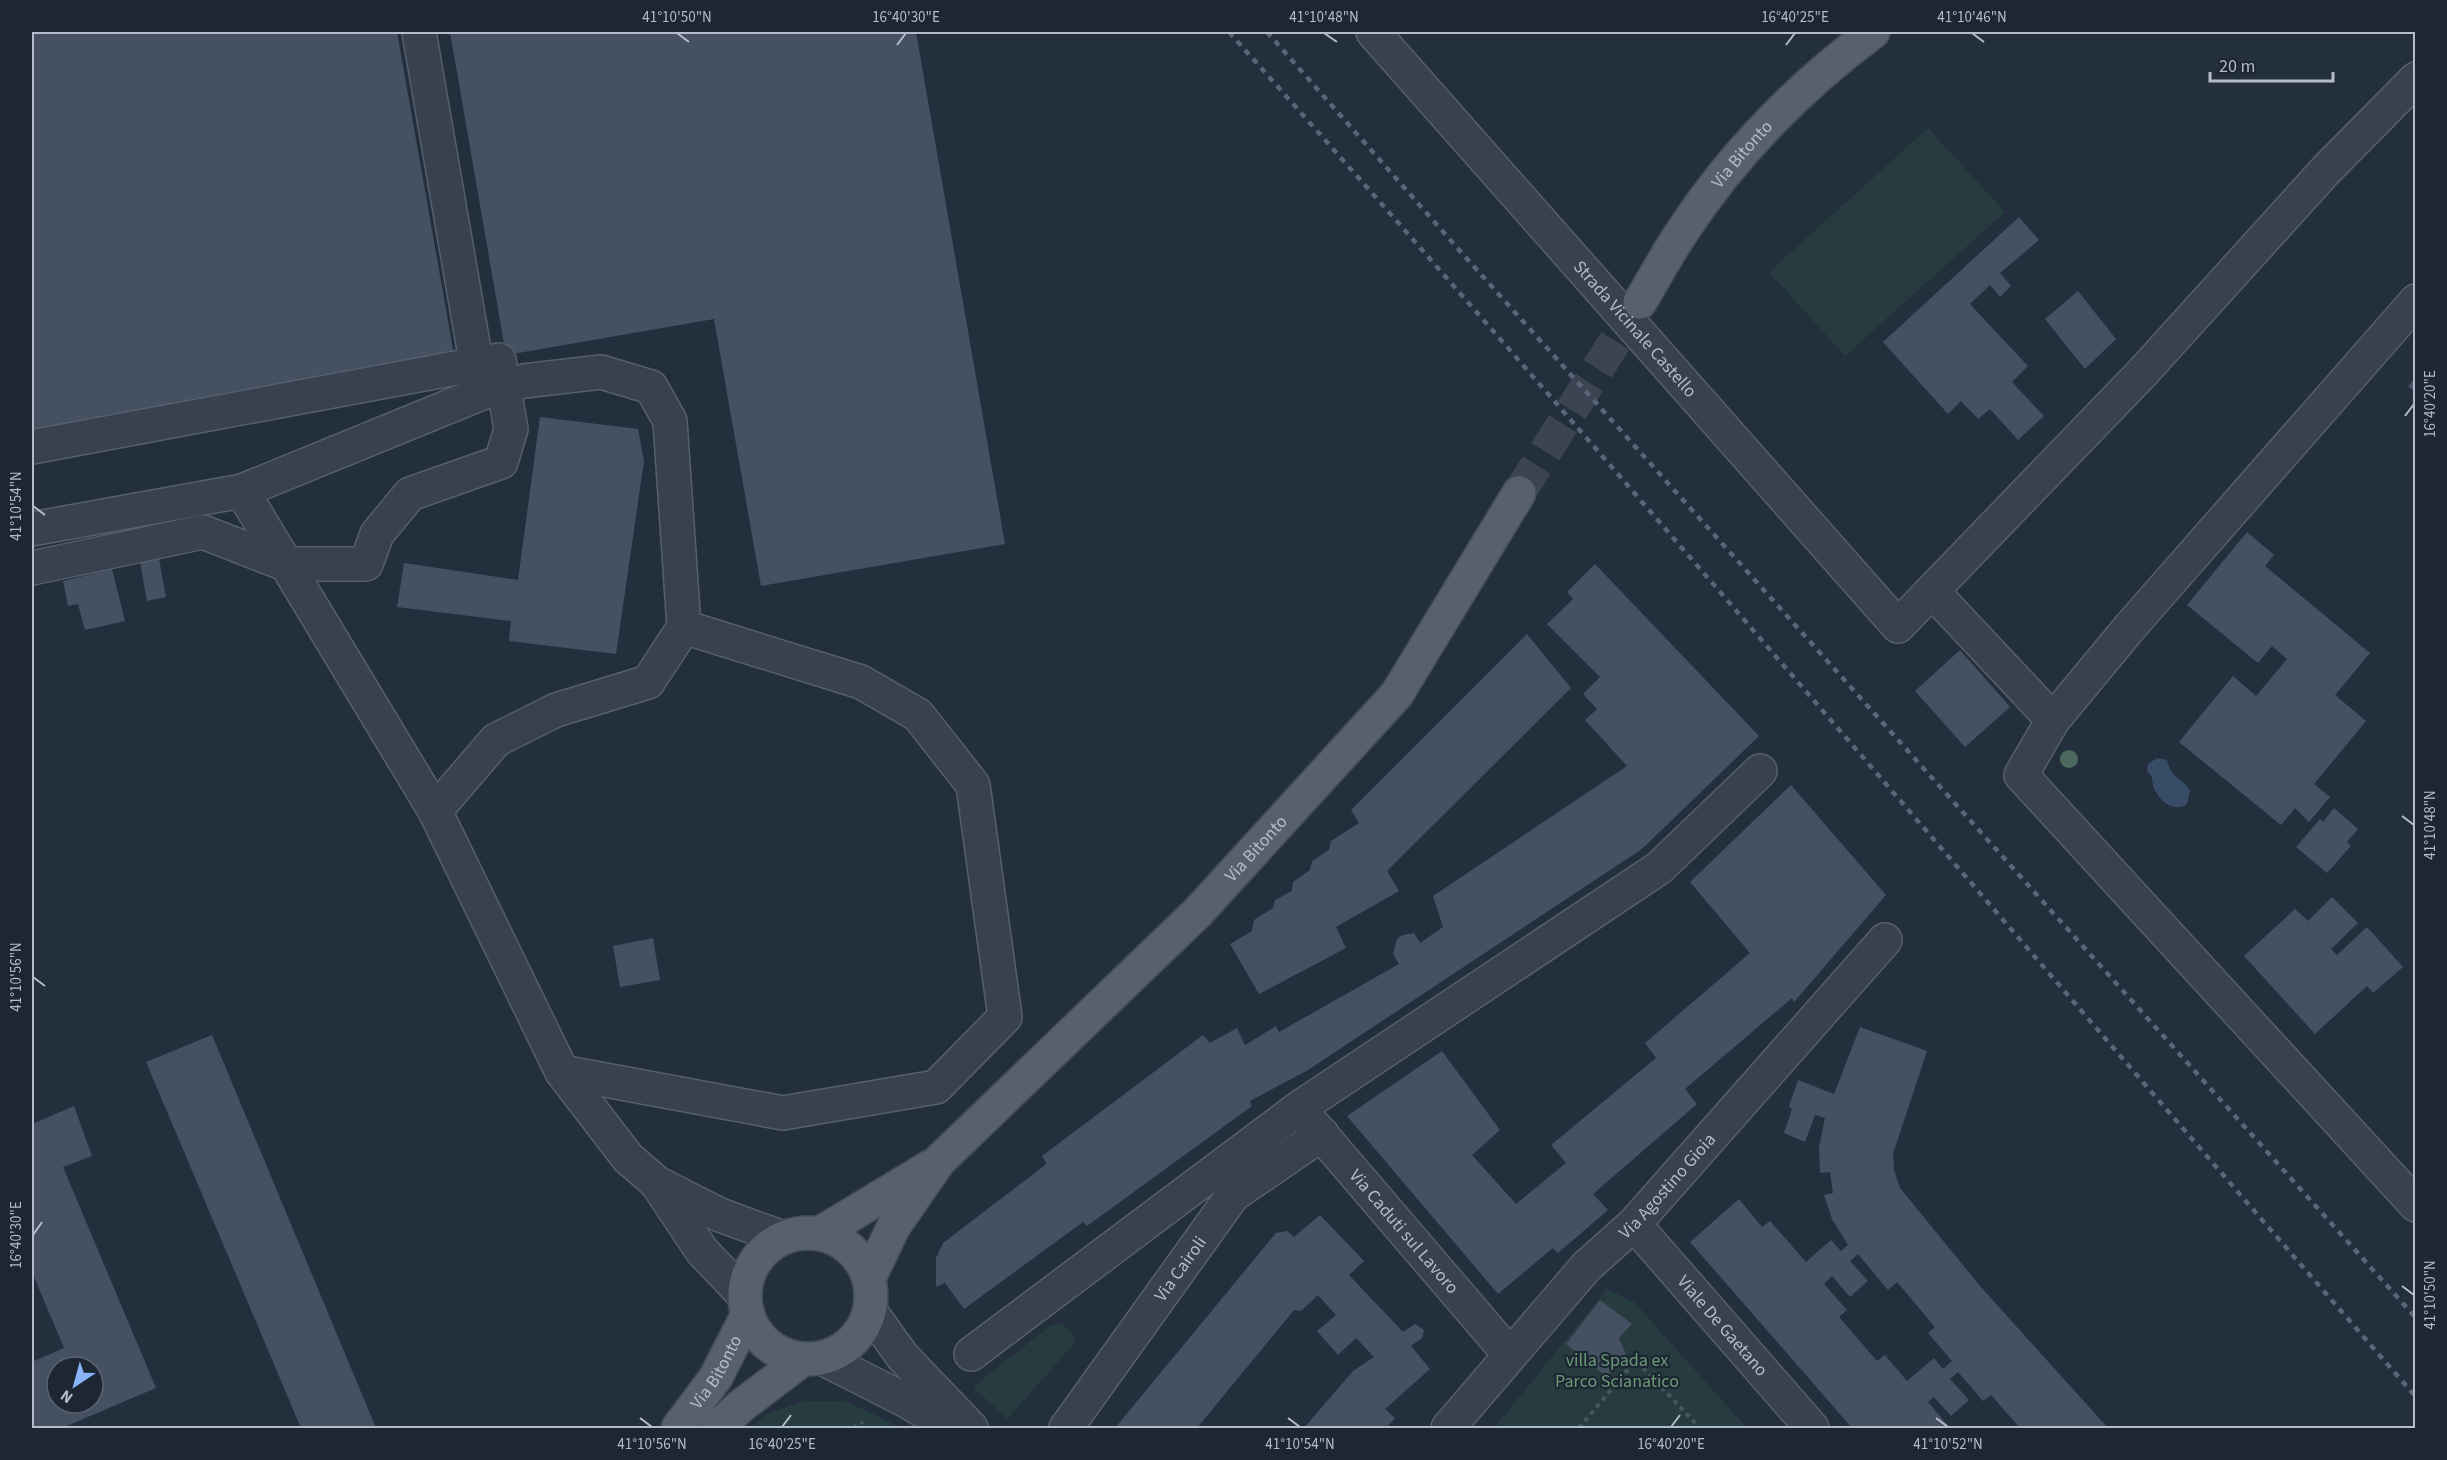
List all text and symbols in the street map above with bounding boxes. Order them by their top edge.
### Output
text: 41°10'50"N [642,7,712,28]
text: 16°40'30"E [872,7,940,28]
text: 41°10'48"N [1289,7,1359,28]
text: 16°40'25"E [1761,7,1829,28]
text: 41°10'46"N [1937,7,2007,28]
scale bar [2210,45,2333,83]
text: 20 m [2219,54,2255,79]
street label: Via Bitonto [1705,115,1778,193]
street label: Strada Vicinale Castello [1568,255,1703,403]
text: 16°40'20"E [2420,370,2441,438]
text: 41°10'54"N [6,471,27,541]
text: 41°10'48"N [2420,790,2441,860]
street label: Via Bitonto [1219,810,1293,887]
text: 41°10'56"N [6,942,27,1012]
street label: Via Agostino Gioia [1613,1127,1721,1244]
street label: Via Caduti sul Lavoro [1344,1164,1465,1299]
text: 16°40'30"E [6,1201,27,1269]
street label: Via Cairoli [1148,1231,1212,1306]
text: 41°10'50"N [2420,1260,2441,1330]
street label: Viale De Gaetano [1672,1270,1774,1382]
street label: Via Bitonto [684,1331,748,1414]
park label: villa Spada ex Parco Scianatico [1555,1348,1679,1394]
north arrow [45,1355,105,1415]
text: N [56,1384,78,1408]
text: 41°10'56"N [617,1434,687,1455]
text: 16°40'25"E [748,1434,816,1455]
text: 41°10'54"N [1265,1434,1335,1455]
text: 16°40'20"E [1637,1434,1705,1455]
text: 41°10'52"N [1913,1434,1983,1455]

